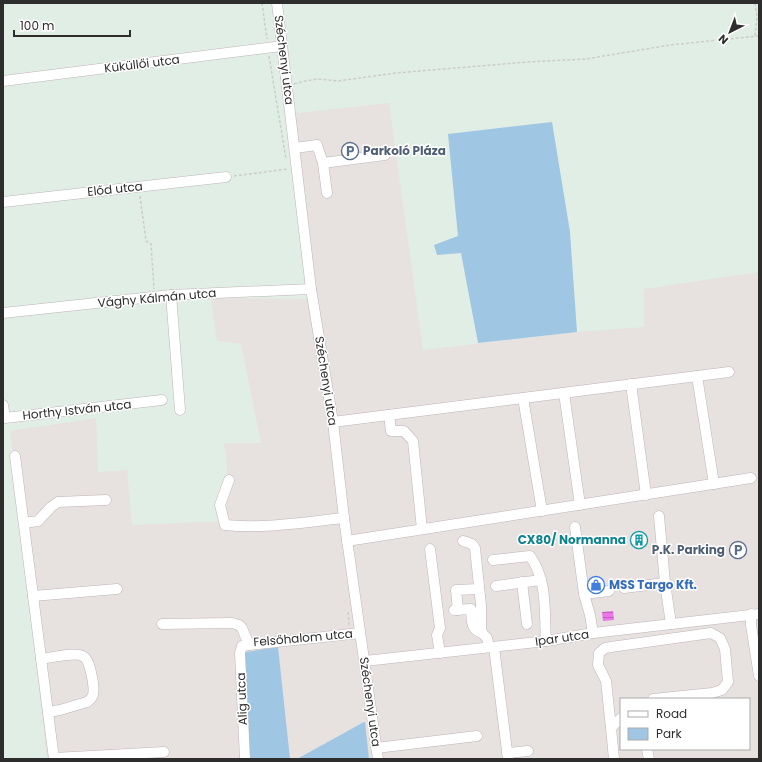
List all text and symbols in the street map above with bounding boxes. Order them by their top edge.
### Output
scale bar [14,12,130,38]
north arrow [710,12,750,52]
street label: Széchenyi utca [271,14,298,106]
text: 100 m [20,17,54,34]
text: N [715,31,732,48]
street label: Küküllői utca [103,50,181,77]
parking icon: Parkoló Pláza [340,141,360,161]
place label: Parkoló Pláza [363,142,446,159]
street label: Előd utca [86,177,143,200]
street label: Vághy Kálmán utca [97,284,217,311]
street label: Széchenyi utca [311,335,342,427]
street label: Horthy István utca [22,395,132,424]
building icon: CX80/ Normanna [629,530,649,550]
place label: CX80/ Normanna [518,531,626,548]
parking icon: P.K. Parking [728,540,748,560]
place label: P.K. Parking [652,541,725,558]
shop icon: MSS Targo Kft. [586,575,606,595]
place label: MSS Targo Kft. [609,576,697,593]
street label: Felsőhalom utca [252,625,353,650]
street label: Ipar utca [534,625,590,650]
street label: Széchenyi utca [356,656,385,748]
street label: Alig utca [232,672,251,726]
legend [620,698,750,750]
text: Road [656,705,687,722]
text: Park [656,725,683,742]

